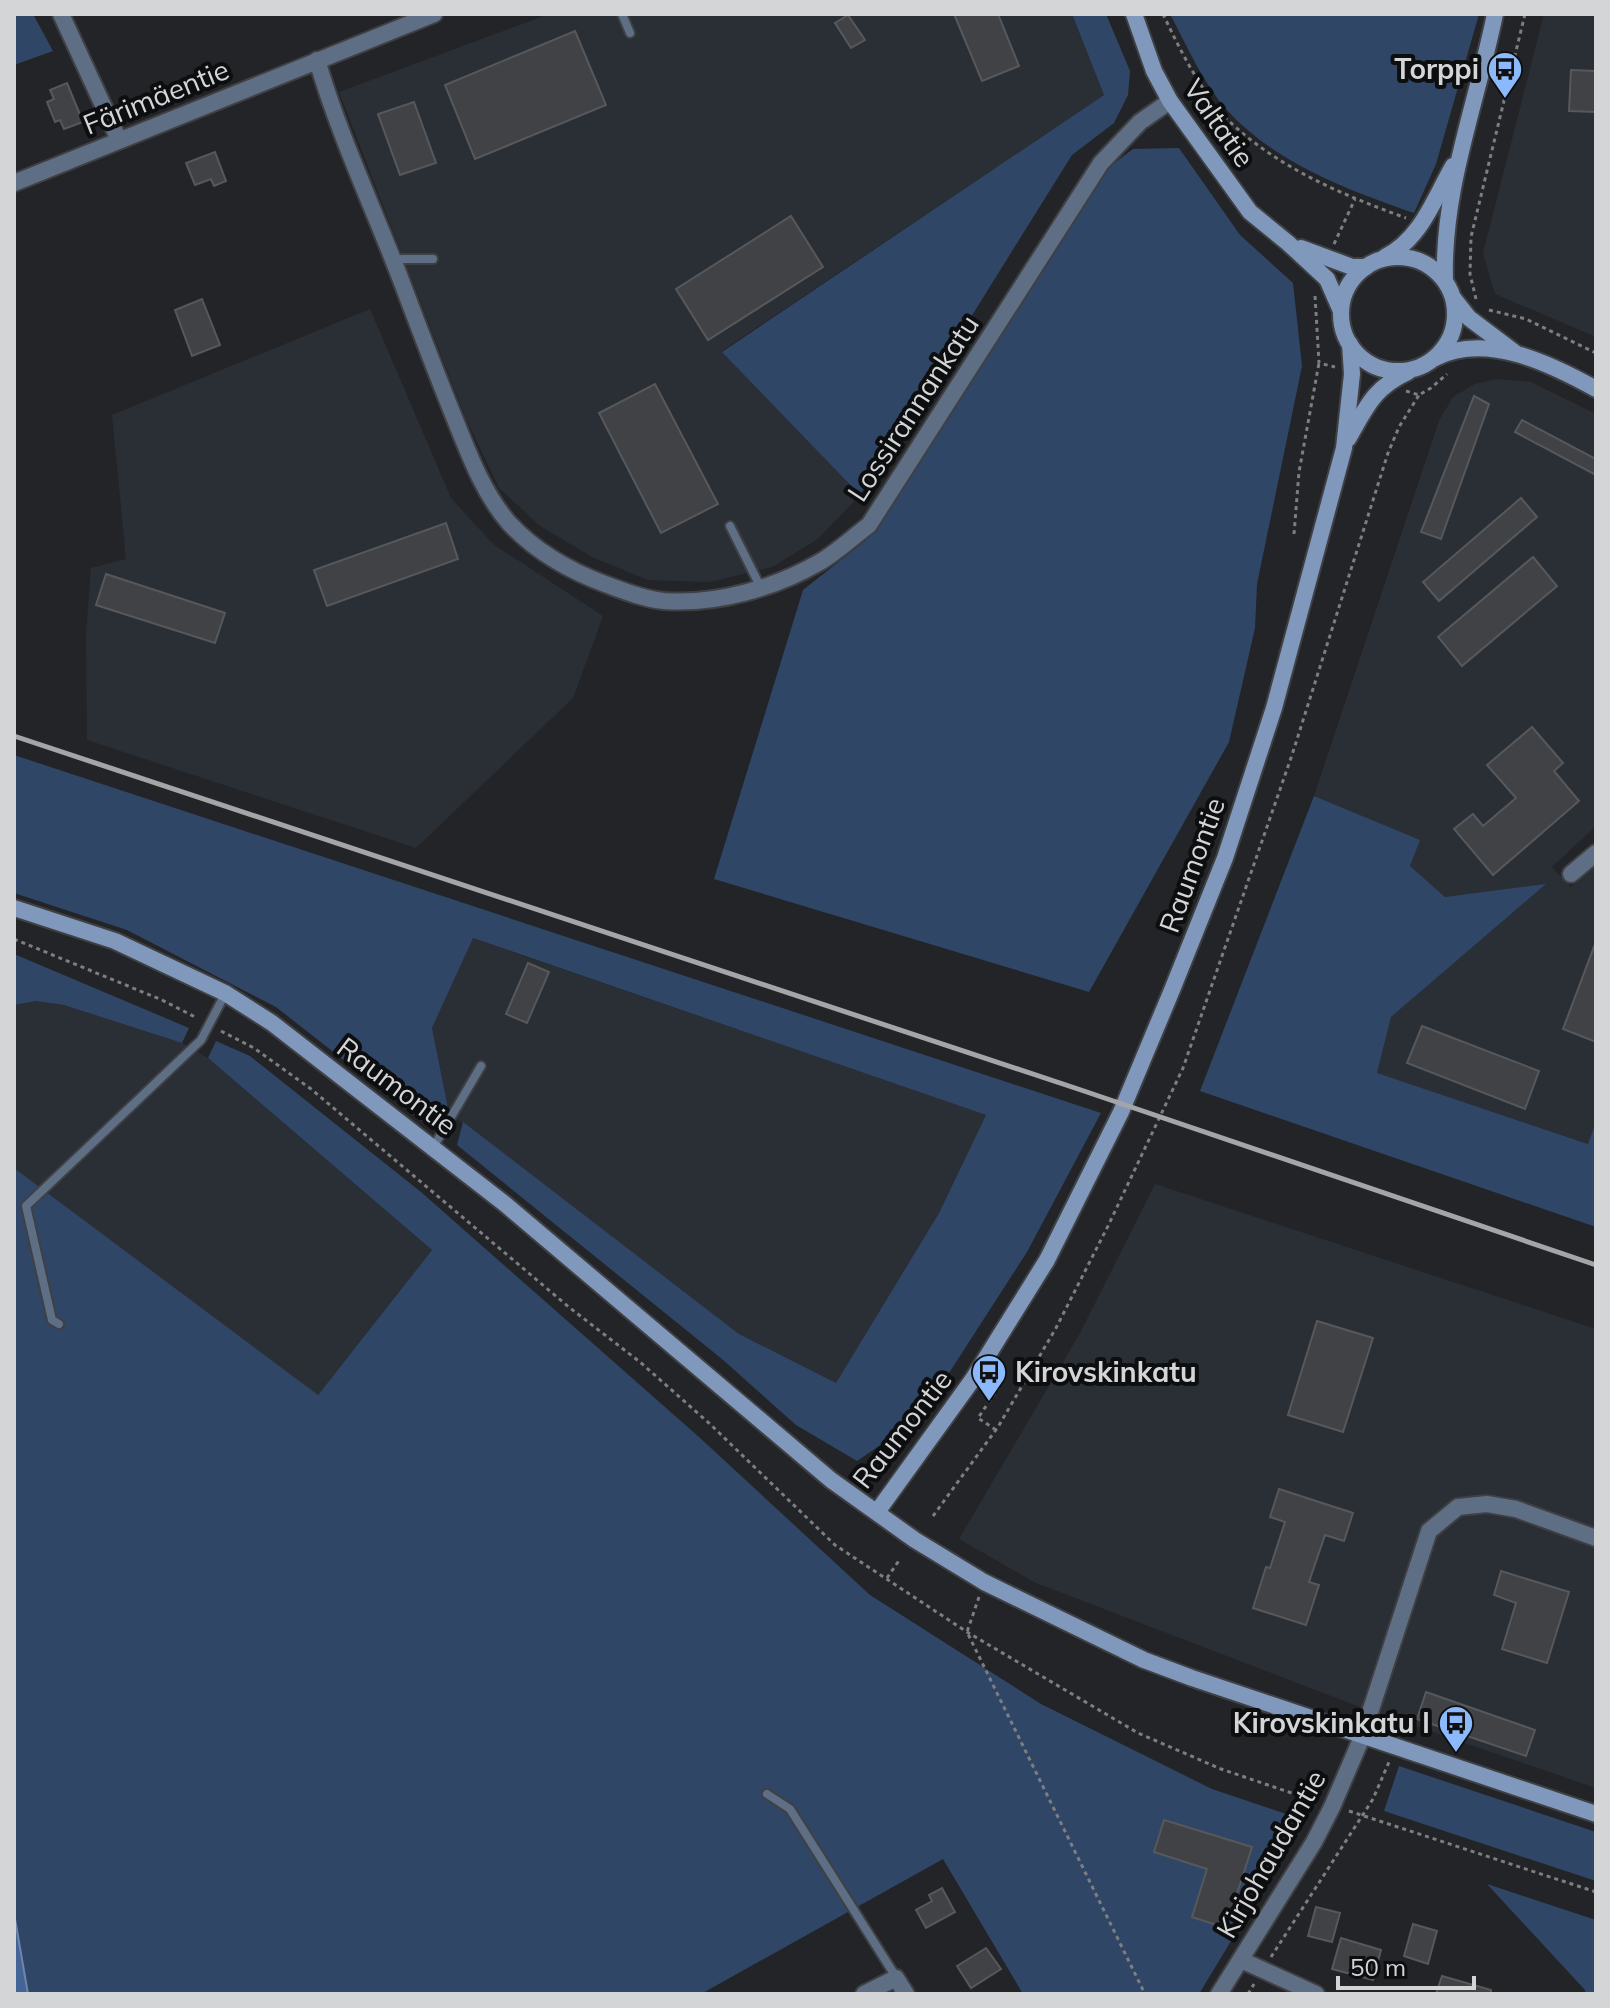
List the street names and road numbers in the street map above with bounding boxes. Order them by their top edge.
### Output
street label: Färimäentie [78,51,234,142]
street label: Valtatie [1176,72,1262,174]
street label: Lossirannankatu [839,308,986,508]
street label: Raumontie [1151,793,1232,937]
street label: Raumontie [330,1029,464,1142]
street label: Raumontie [844,1362,959,1495]
street label: Kirjohaudantie [1208,1763,1333,1944]

